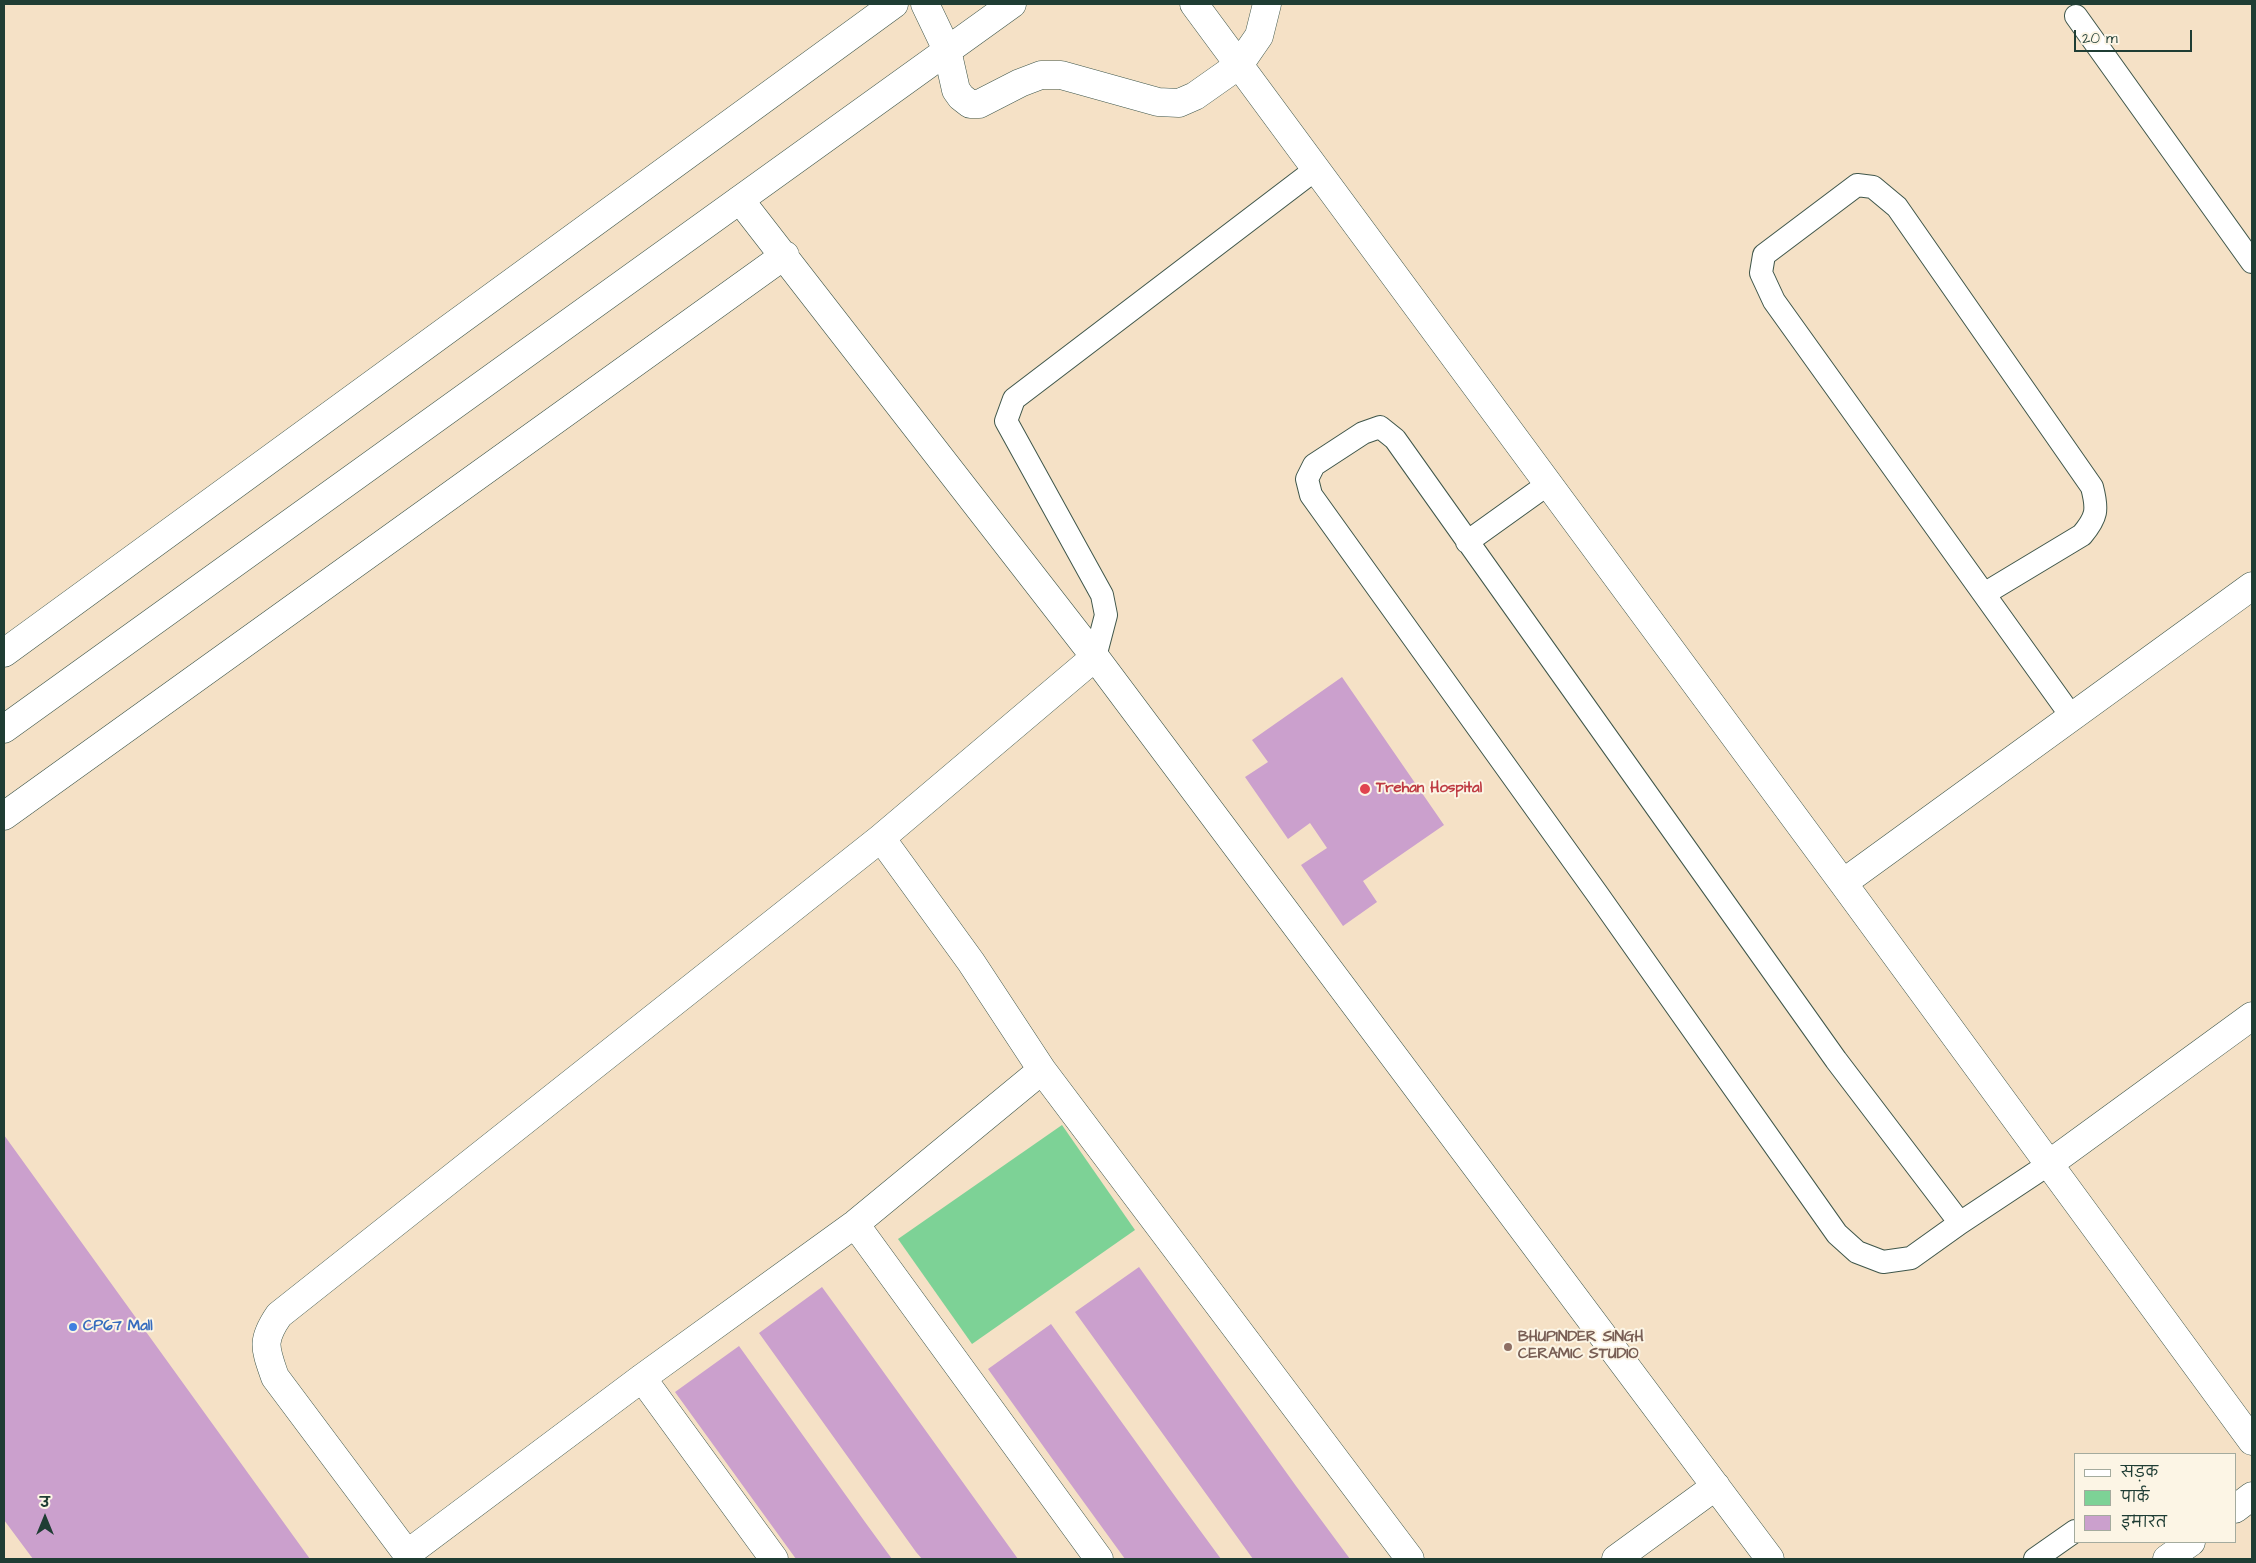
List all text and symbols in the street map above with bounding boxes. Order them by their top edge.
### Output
scale bar [2076,20,2194,52]
text: 20 m [2082,28,2118,49]
place label: Trehan Hospital [1376,780,1482,798]
marker: Trehan Hospital [1358,782,1372,796]
place label: CP67 Mall [83,1318,153,1336]
marker: CP67 Mall [67,1321,79,1333]
place label: BHUPINDER SINGH CERAMIC STUDIO [1518,1329,1643,1364]
marker: BHUPINDER SINGH CERAMIC STUDIO [1502,1341,1514,1353]
legend [2074,1453,2236,1543]
text: सड़क [2121,1462,2158,1483]
text: पार्क [2121,1487,2149,1508]
north arrow [20,1493,70,1543]
text: उ [40,1493,50,1513]
text: इमारत [2121,1512,2167,1533]

